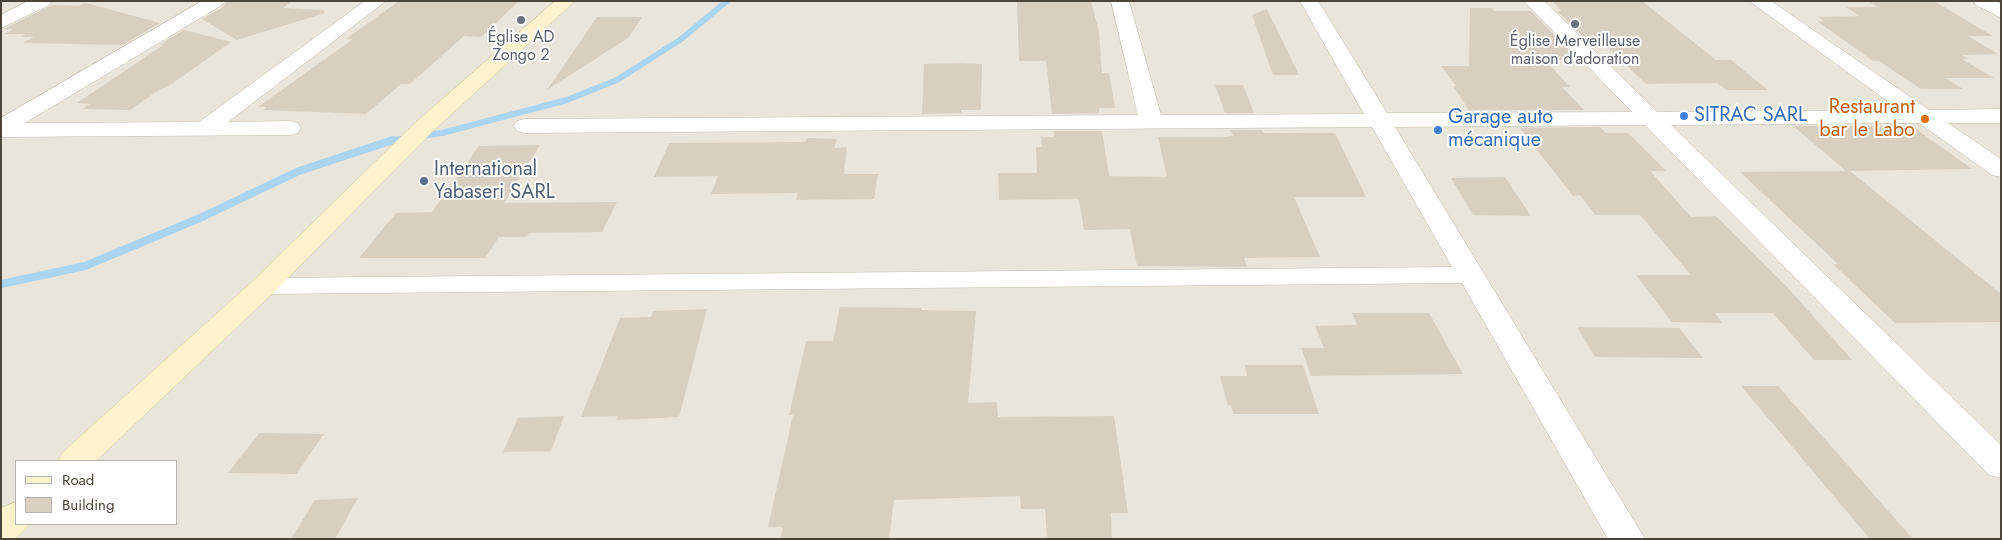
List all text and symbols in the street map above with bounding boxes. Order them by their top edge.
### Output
marker: Église AD Zongo 2 [515,14,527,26]
marker: Église Merveilleuse maison d'adoration [1569,18,1581,30]
place label: Église AD Zongo 2 [488,28,554,66]
place label: Église Merveilleuse maison d'adoration [1510,32,1640,70]
place label: Restaurant bar le Labo [1819,96,1915,143]
place label: SITRAC SARL [1694,104,1807,128]
place label: Garage auto mécanique [1448,106,1553,153]
marker: SITRAC SARL [1678,110,1690,122]
marker: Restaurant bar le Labo [1919,113,1931,125]
marker: Garage auto mécanique [1432,124,1444,136]
place label: International Yabaseri SARL [434,158,555,205]
marker: International Yabaseri SARL [418,175,430,187]
legend [15,460,178,525]
text: Road [62,469,94,491]
text: Building [62,494,114,516]

